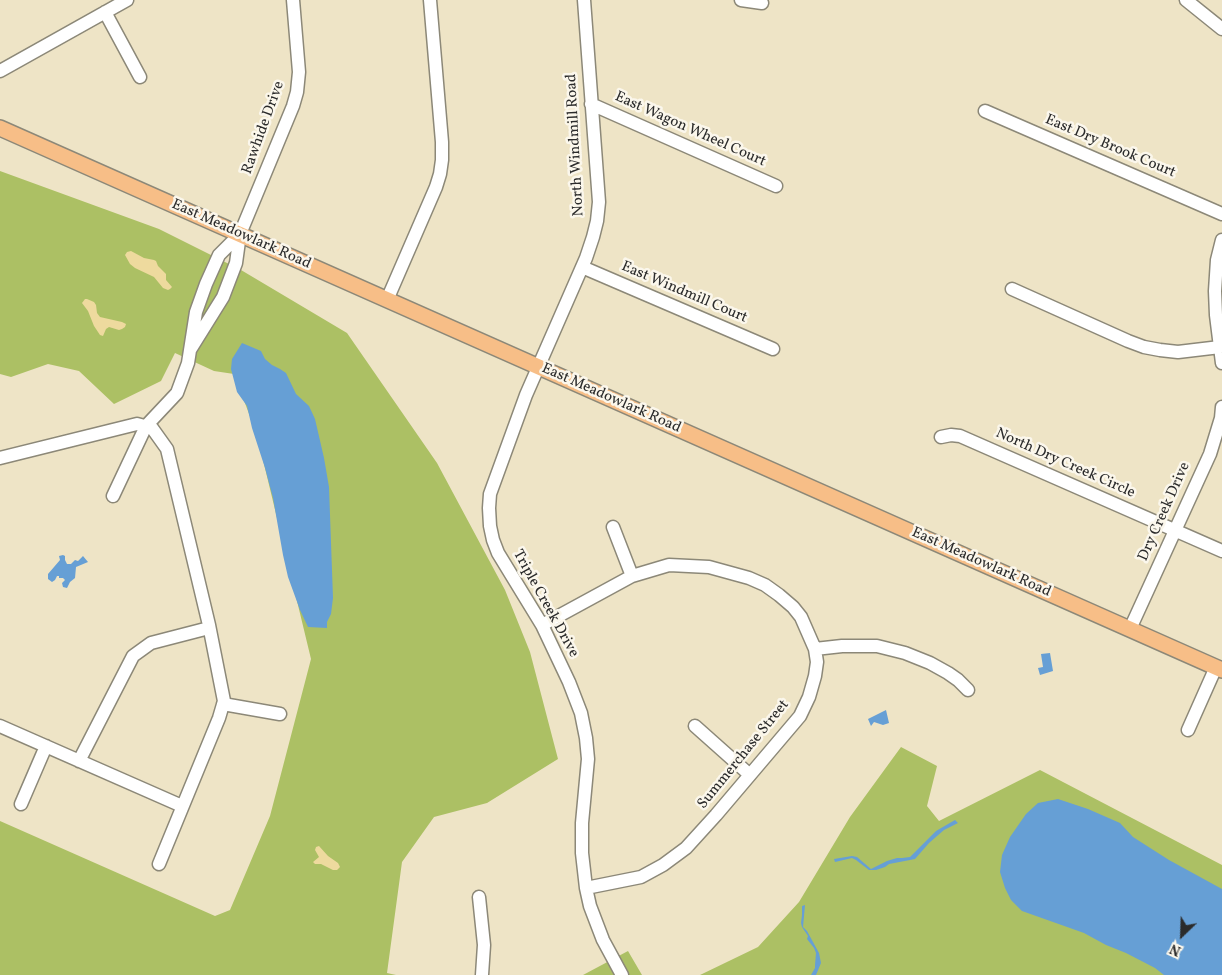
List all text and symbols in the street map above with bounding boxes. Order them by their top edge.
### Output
street label: North Windmill Road [563,73,589,217]
street label: Rawhide Drive [239,79,289,177]
street label: East Wagon Wheel Court [612,89,768,171]
street label: East Dry Brook Court [1042,111,1178,183]
street label: East Meadowlark Road [169,196,313,274]
street label: East Windmill Court [618,258,750,328]
street label: East Meadowlark Road [539,360,683,438]
street label: North Dry Creek Circle [992,425,1138,503]
street label: Dry Creek Drive [1135,460,1195,564]
street label: East Meadowlark Road [909,524,1053,602]
street label: Triple Creek Drive [508,547,582,661]
street label: Summerchase Street [694,697,794,813]
north arrow [1157,910,1207,960]
text: N [1167,938,1184,960]

